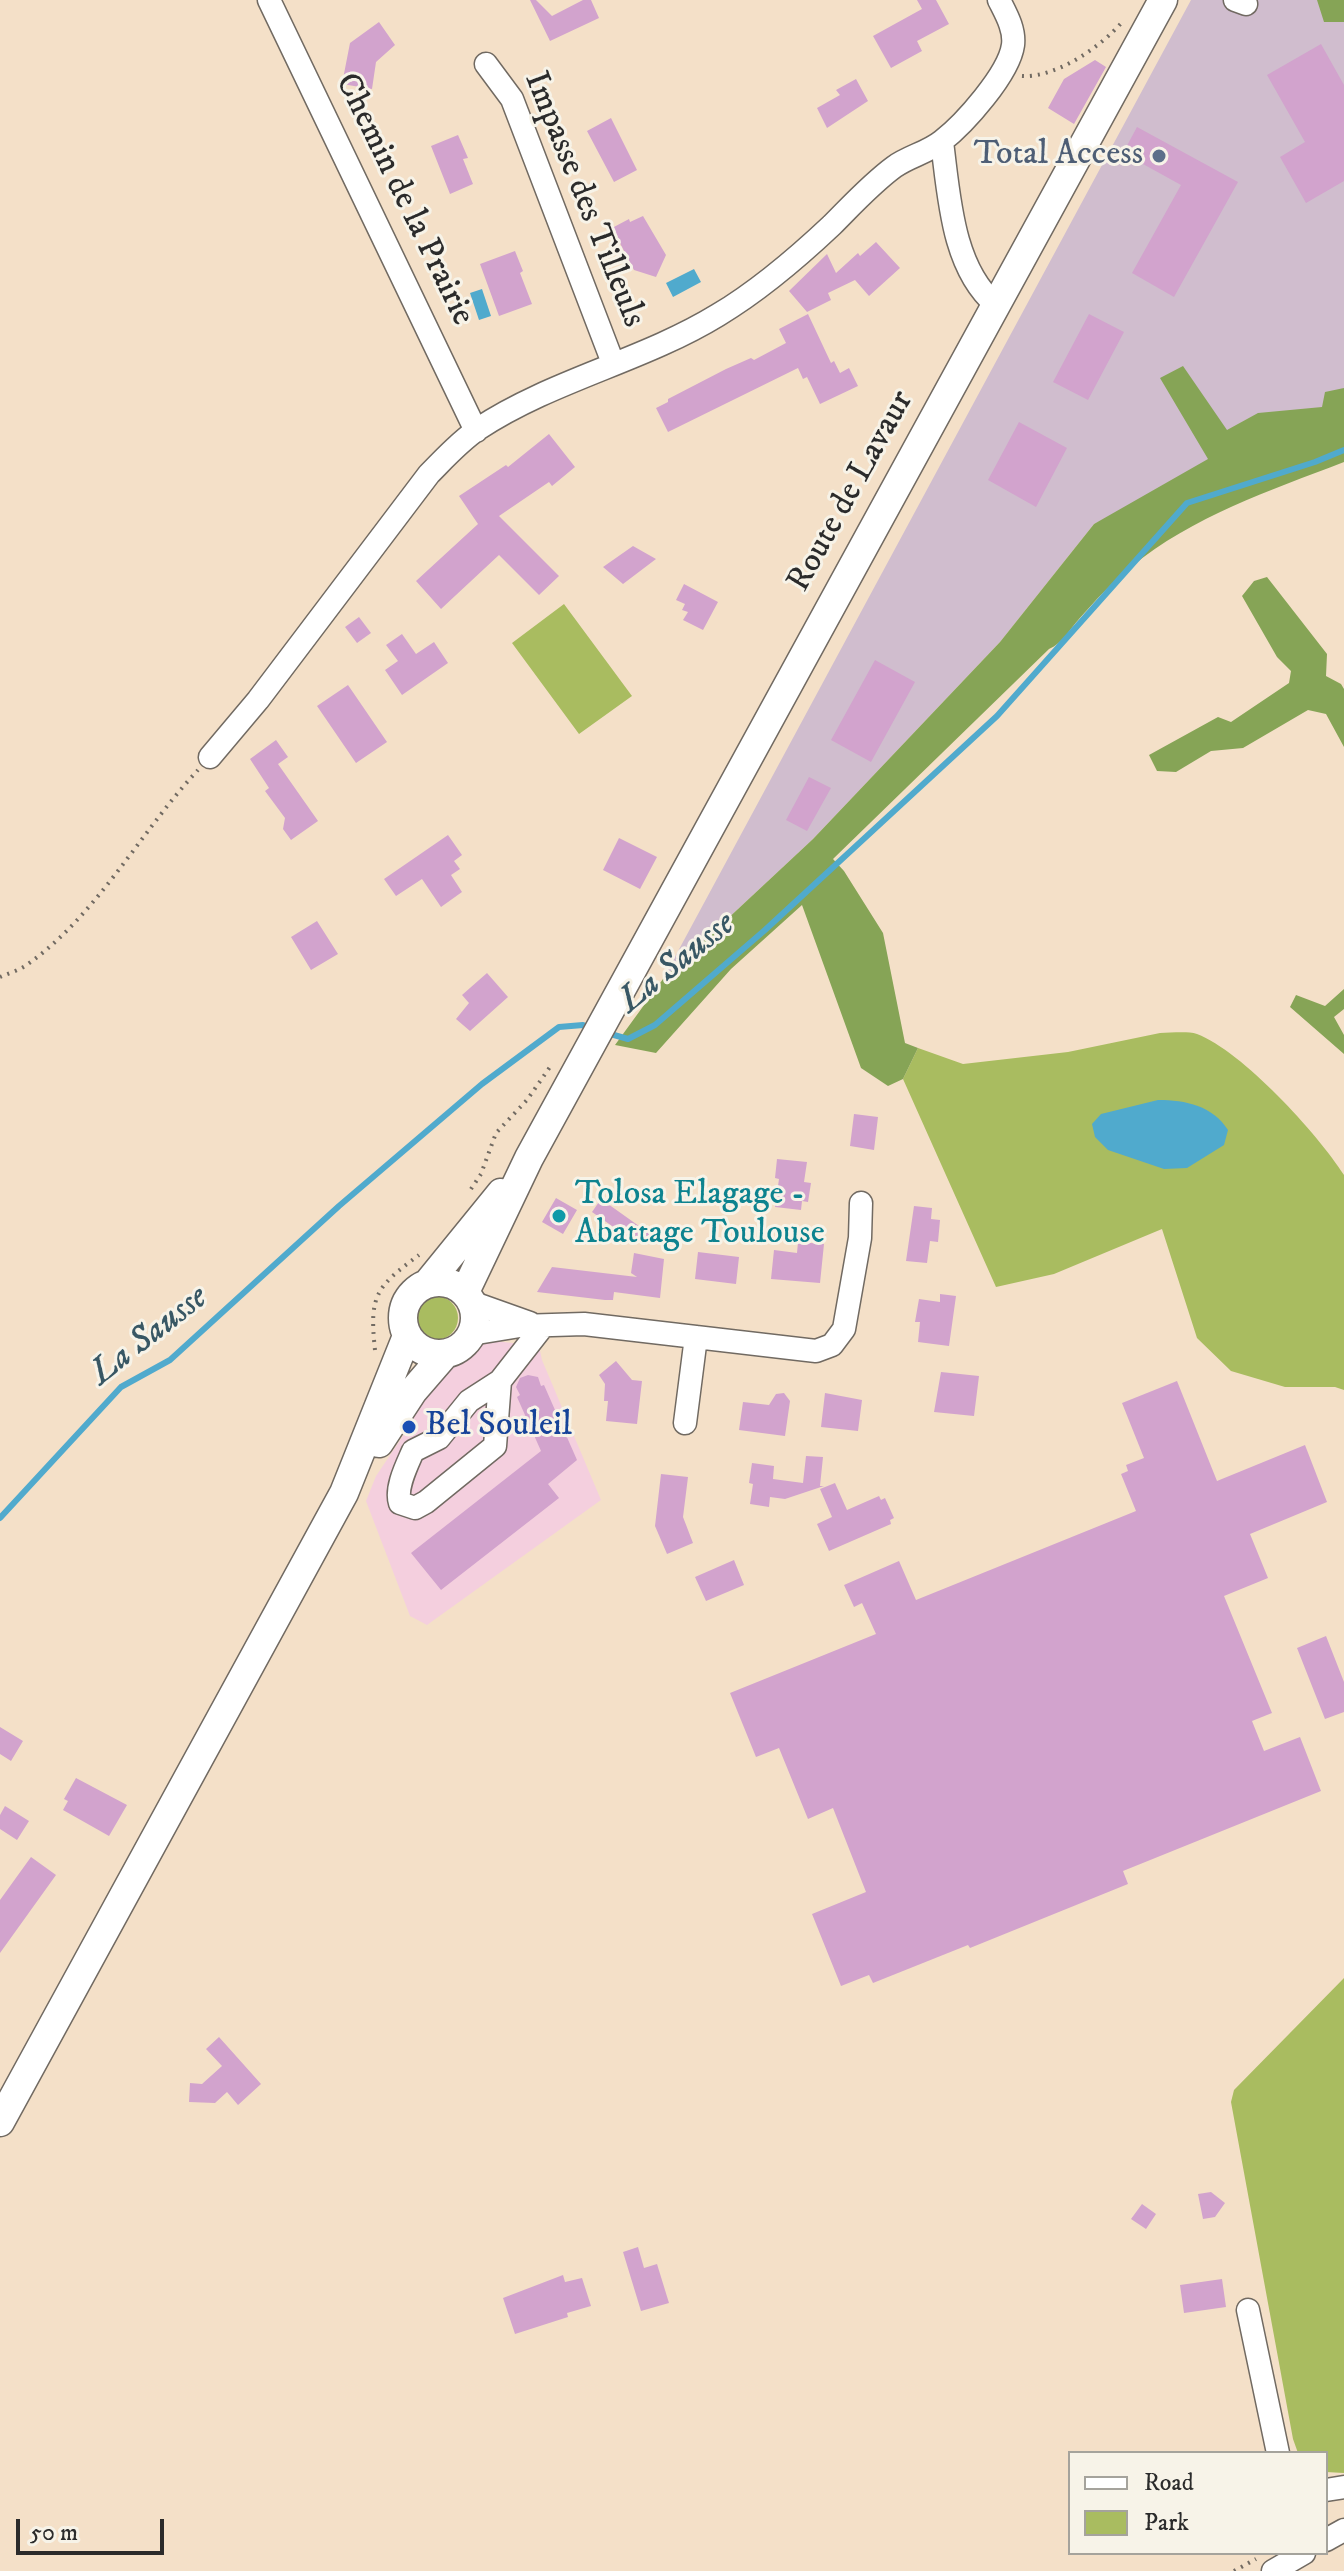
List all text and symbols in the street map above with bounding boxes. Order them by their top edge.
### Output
street label: Impasse des Tilleuls [513,66,653,334]
street label: Chemin de la Prairie [324,67,482,333]
place label: Total Access [974,136,1143,176]
marker: Total Access [1150,147,1168,165]
street label: Route de Lavaur [780,384,924,600]
water label: La Sausse [611,904,745,1024]
place label: Tolosa Elagage - Abattage Toulouse [575,1176,825,1256]
marker: Tolosa Elagage - Abattage Toulouse [550,1207,568,1225]
water label: La Sausse [83,1278,217,1396]
place label: Bel Souleil [425,1407,572,1447]
marker: Bel Souleil [400,1418,418,1436]
legend [1068,2451,1328,2555]
text: Road [1144,2468,1194,2498]
scale bar [20,2503,168,2553]
text: Park [1144,2508,1189,2538]
text: 50 m [30,2518,78,2548]

